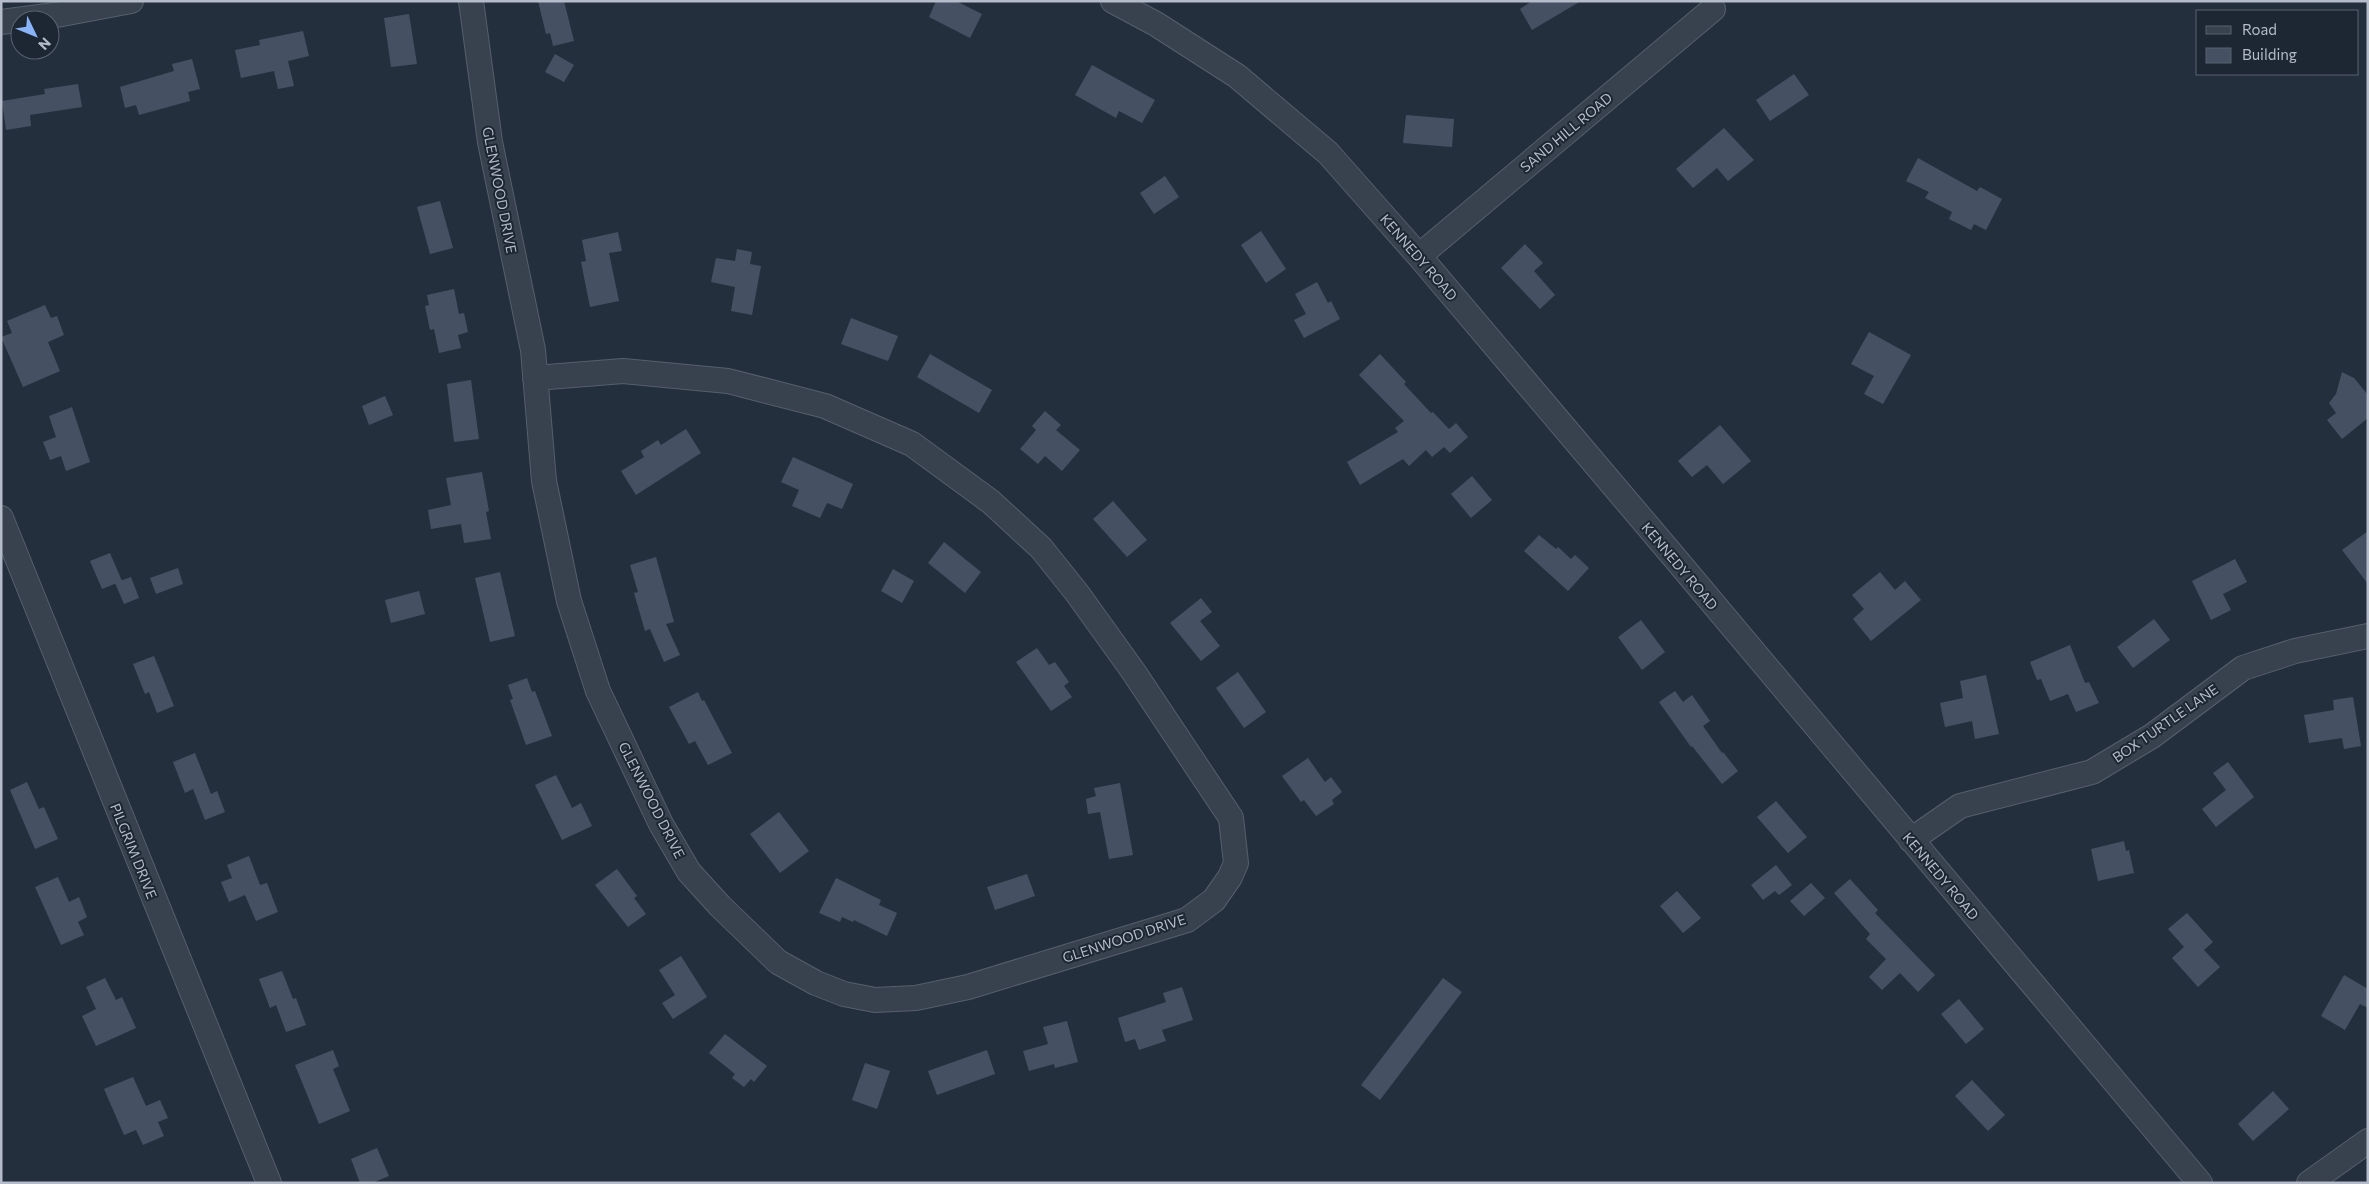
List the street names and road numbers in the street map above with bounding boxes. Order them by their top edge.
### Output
street label: SAND HILL ROAD [1517,89,1615,175]
street label: GLENWOOD DRIVE [479,125,521,255]
street label: KENNEDY ROAD [1377,210,1461,304]
street label: KENNEDY ROAD [1638,519,1722,613]
street label: BOX TURTLE LANE [2109,680,2221,766]
street label: GLENWOOD DRIVE [615,739,689,861]
street label: PILGRIM DRIVE [107,801,161,901]
street label: KENNEDY ROAD [1899,829,1983,923]
street label: GLENWOOD DRIVE [1060,910,1188,966]

